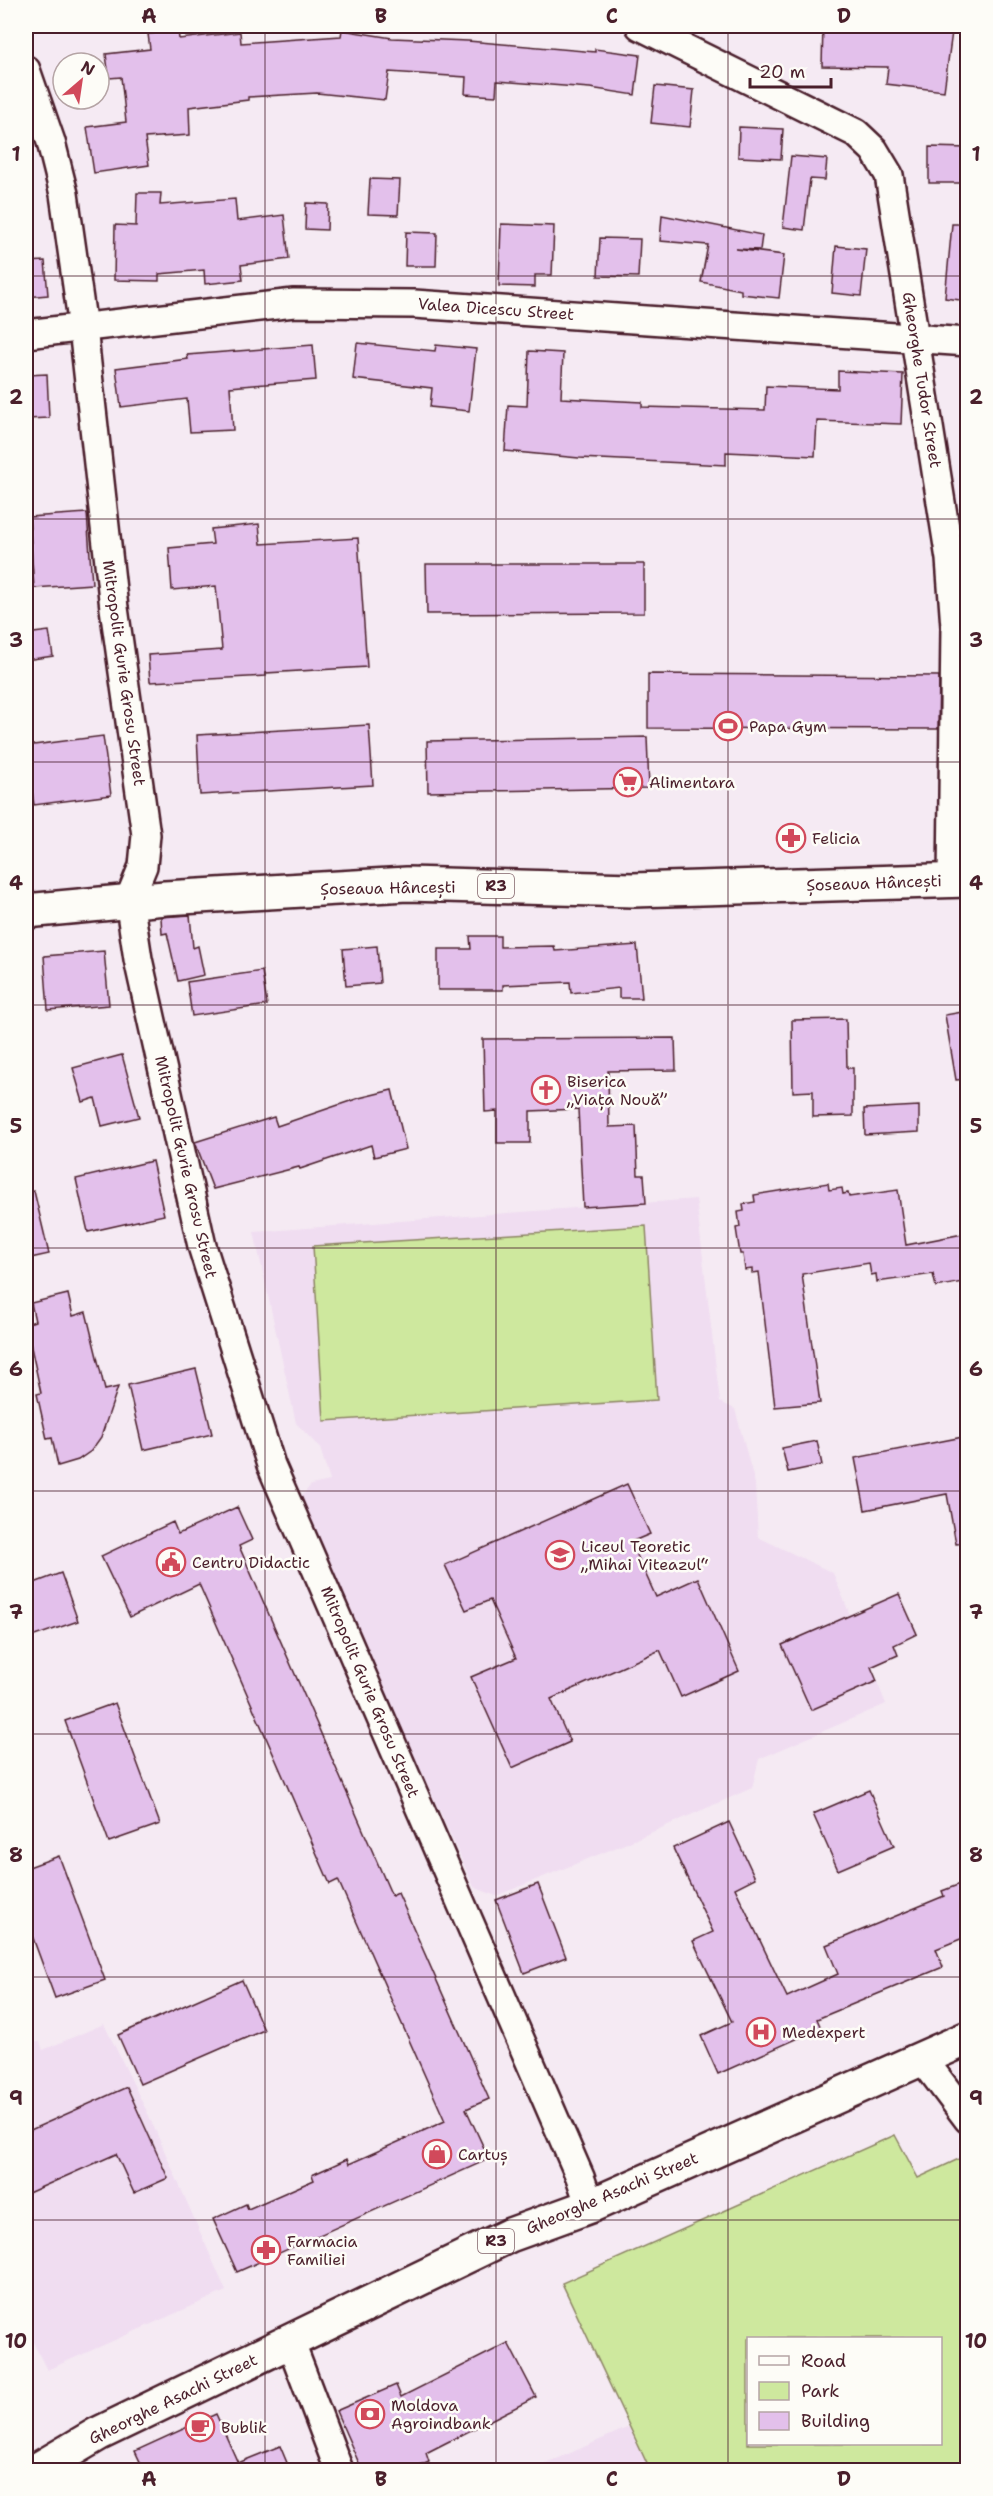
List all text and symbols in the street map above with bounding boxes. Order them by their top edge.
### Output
text: A [141,3,157,29]
text: B [375,3,387,29]
text: C [606,3,618,29]
text: D [837,3,851,29]
north arrow [51,51,111,111]
scale bar [750,51,831,89]
text: N [77,56,99,81]
text: 20 m [759,60,805,84]
text: 1 [11,141,21,167]
text: 1 [971,141,981,167]
street label: Gheorghe Tudor Street [898,290,946,470]
street label: Valea Dicescu Street [417,293,575,325]
text: 2 [9,384,23,410]
text: 2 [969,384,983,410]
street label: Mitropolit Gurie Grosu Street [98,559,150,787]
text: 3 [9,627,23,653]
text: 3 [969,627,983,653]
sports icon: Papa Gym [712,710,744,742]
place label: Papa Gym [749,716,827,737]
supermarket icon: Alimentara [612,766,644,798]
place label: Alimentara [649,772,735,793]
pharmacy icon: Felicia [775,822,807,854]
place label: Felicia [812,828,860,849]
text: 4 [9,870,23,896]
street label: Șoseaua Hâncești [806,870,942,897]
text: 4 [969,870,983,896]
road number: R3 [478,874,514,898]
street label: Șoseaua Hâncești [320,876,456,901]
street label: Mitropolit Gurie Grosu Street [150,1054,222,1280]
place label: Biserica „Viața Nouă” [566,1071,667,1111]
church icon: Biserica „Viața Nouă” [530,1074,562,1106]
text: 5 [10,1113,22,1139]
text: 5 [970,1113,982,1139]
text: 6 [9,1356,23,1382]
text: 6 [969,1356,983,1382]
place label: Liceul Teoretic „Mihai Viteazul“ [580,1536,709,1575]
school or university icon: Liceul Teoretic „Mihai Viteazul“ [544,1539,576,1571]
public building icon: Centru Didactic [155,1546,187,1578]
place label: Centru Didactic [192,1552,310,1573]
street label: Mitropolit Gurie Grosu Street [316,1583,424,1801]
text: 7 [9,1599,23,1625]
text: 7 [969,1599,983,1625]
text: 8 [9,1842,23,1868]
text: 8 [969,1842,983,1868]
hospital icon: Medexpert [745,2016,777,2048]
place label: Medexpert [782,2022,866,2043]
text: 9 [9,2085,23,2111]
text: 9 [969,2085,983,2111]
shop icon: Cartuș [421,2138,453,2170]
place label: Cartuș [458,2144,508,2166]
street label: Gheorghe Asachi Street [523,2147,701,2239]
road number: R3 [478,2229,514,2253]
place label: Farmacia Familiei [287,2231,357,2270]
pharmacy icon: Farmacia Familiei [250,2234,282,2266]
text: 10 [5,2328,27,2354]
text: 10 [965,2328,987,2354]
legend [747,2337,942,2445]
street label: Gheorghe Asachi Street [85,2349,261,2449]
text: Road [801,2349,846,2373]
text: Park [801,2379,840,2403]
place label: Moldova Agroindbank [391,2395,491,2434]
bank icon: Moldova Agroindbank [354,2398,386,2430]
text: Building [801,2409,870,2433]
cafe icon: Bublik [184,2411,216,2443]
place label: Bublik [221,2417,267,2438]
text: A [141,2466,157,2492]
text: B [375,2466,387,2492]
text: C [606,2466,618,2492]
text: D [837,2466,851,2492]

